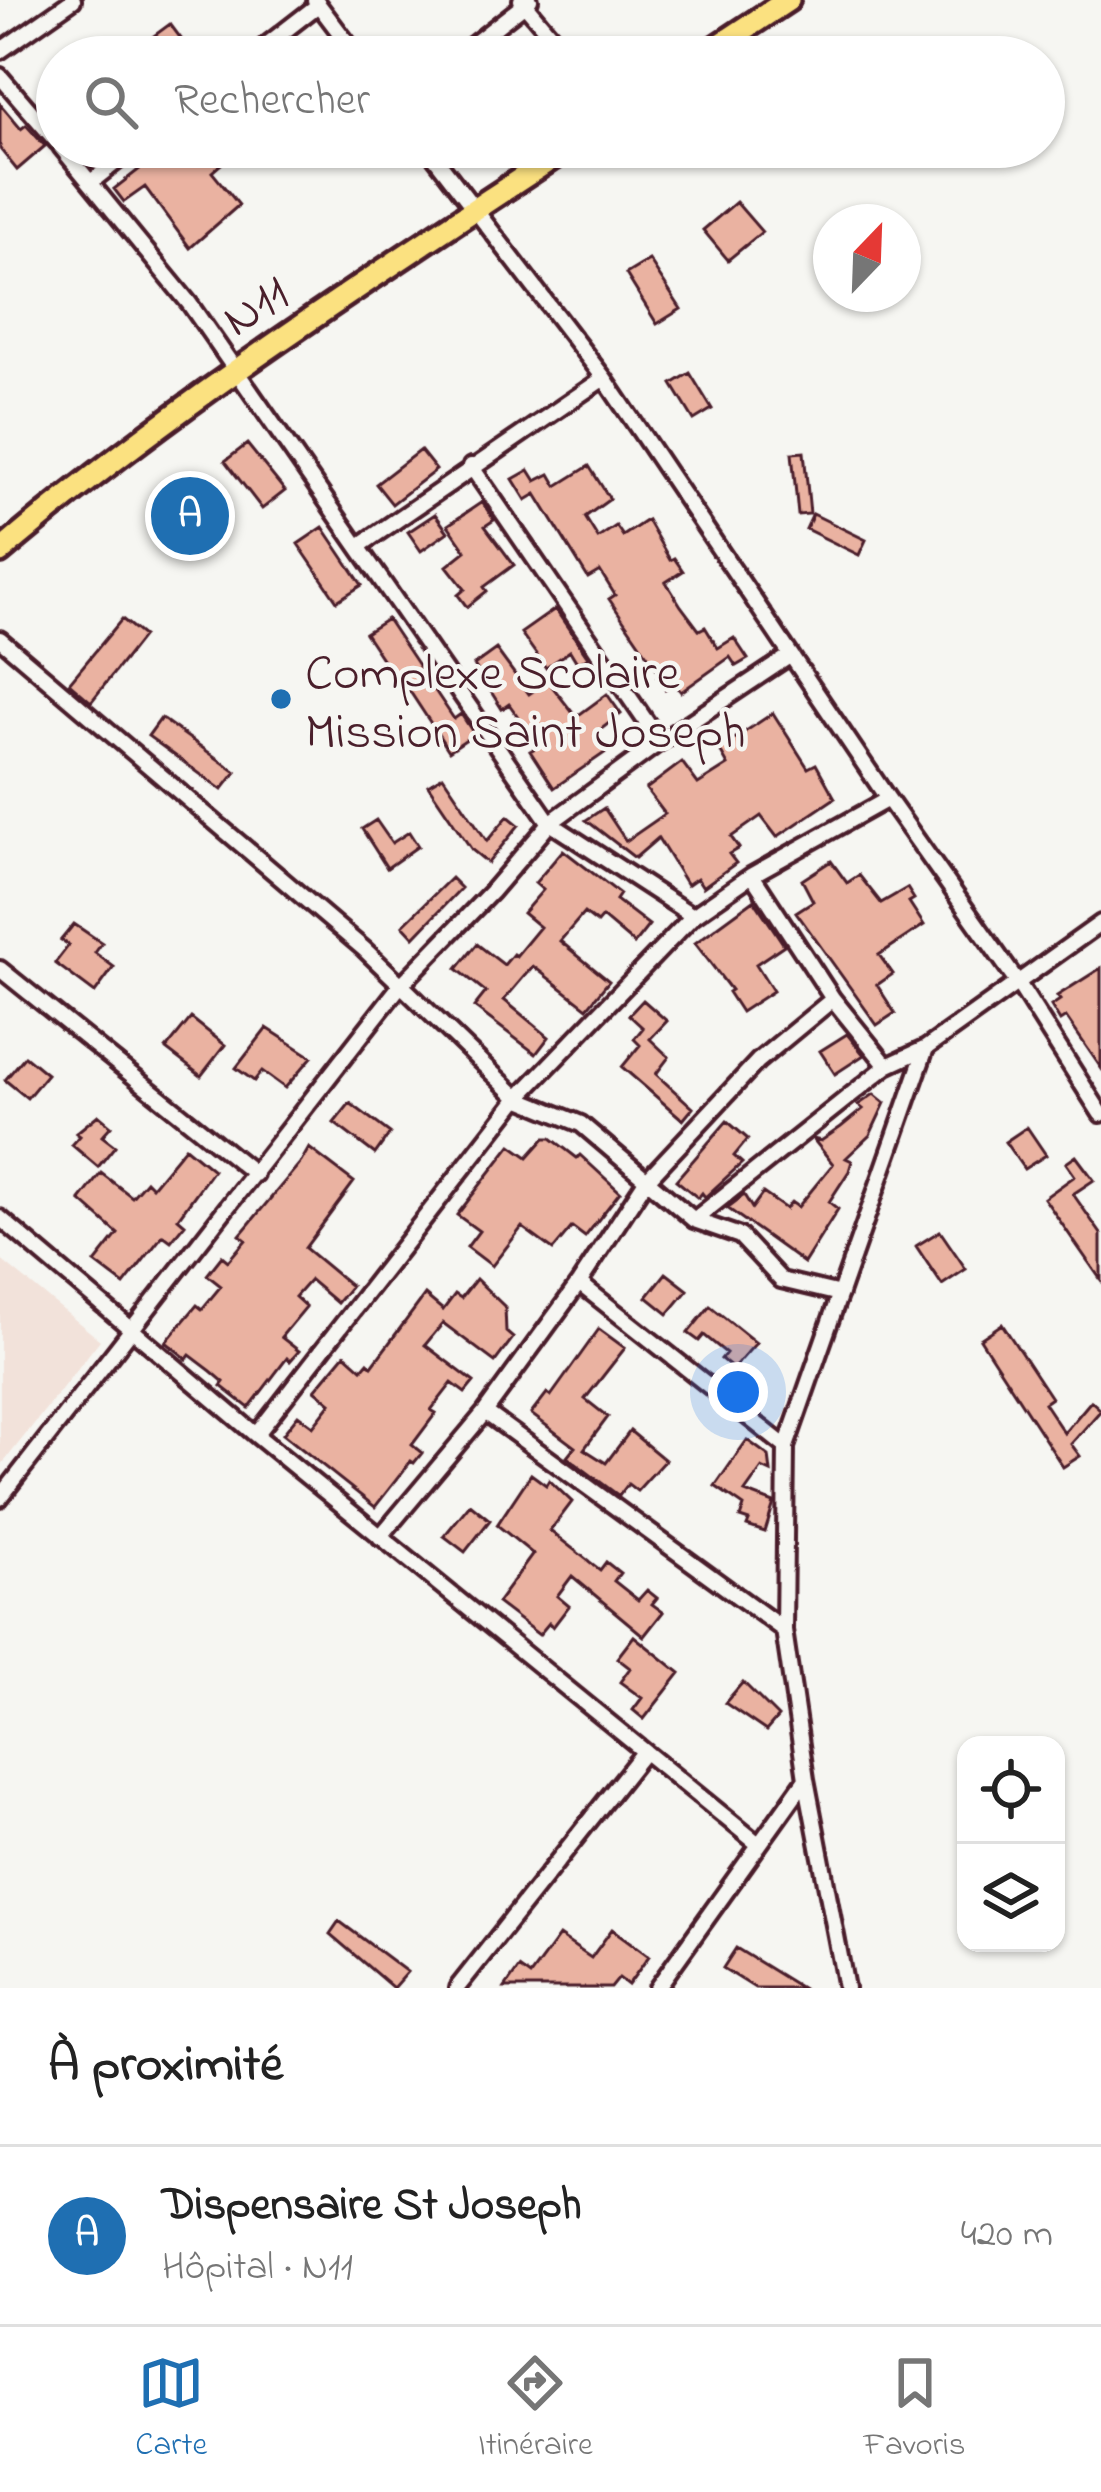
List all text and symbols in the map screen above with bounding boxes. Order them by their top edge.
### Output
search box [36,36,1065,168]
icon: search [78,69,144,135]
text: Rechercher [174,69,370,135]
north arrow [813,204,921,312]
street label: N11 [209,259,305,358]
pin: A [151,471,229,561]
place label: Complexe Scolaire Mission Saint Joseph [305,638,746,772]
marker: Complexe Scolaire Mission Saint Joseph [268,686,294,712]
your location [708,1362,768,1422]
map controls [957,1736,1065,1952]
button: locate [957,1736,1065,1844]
button: layers [957,1844,1065,1952]
text: À proximité [48,2029,283,2104]
text: Dispensaire St Joseph [162,2174,582,2240]
text: A [75,2207,99,2264]
text: 420 m [961,2207,1053,2264]
text: Hôpital · N11 [162,2240,353,2297]
tab: Carte [135,2350,207,2470]
tab: Itinéraire [478,2350,593,2470]
tab: Favoris [864,2350,966,2470]

